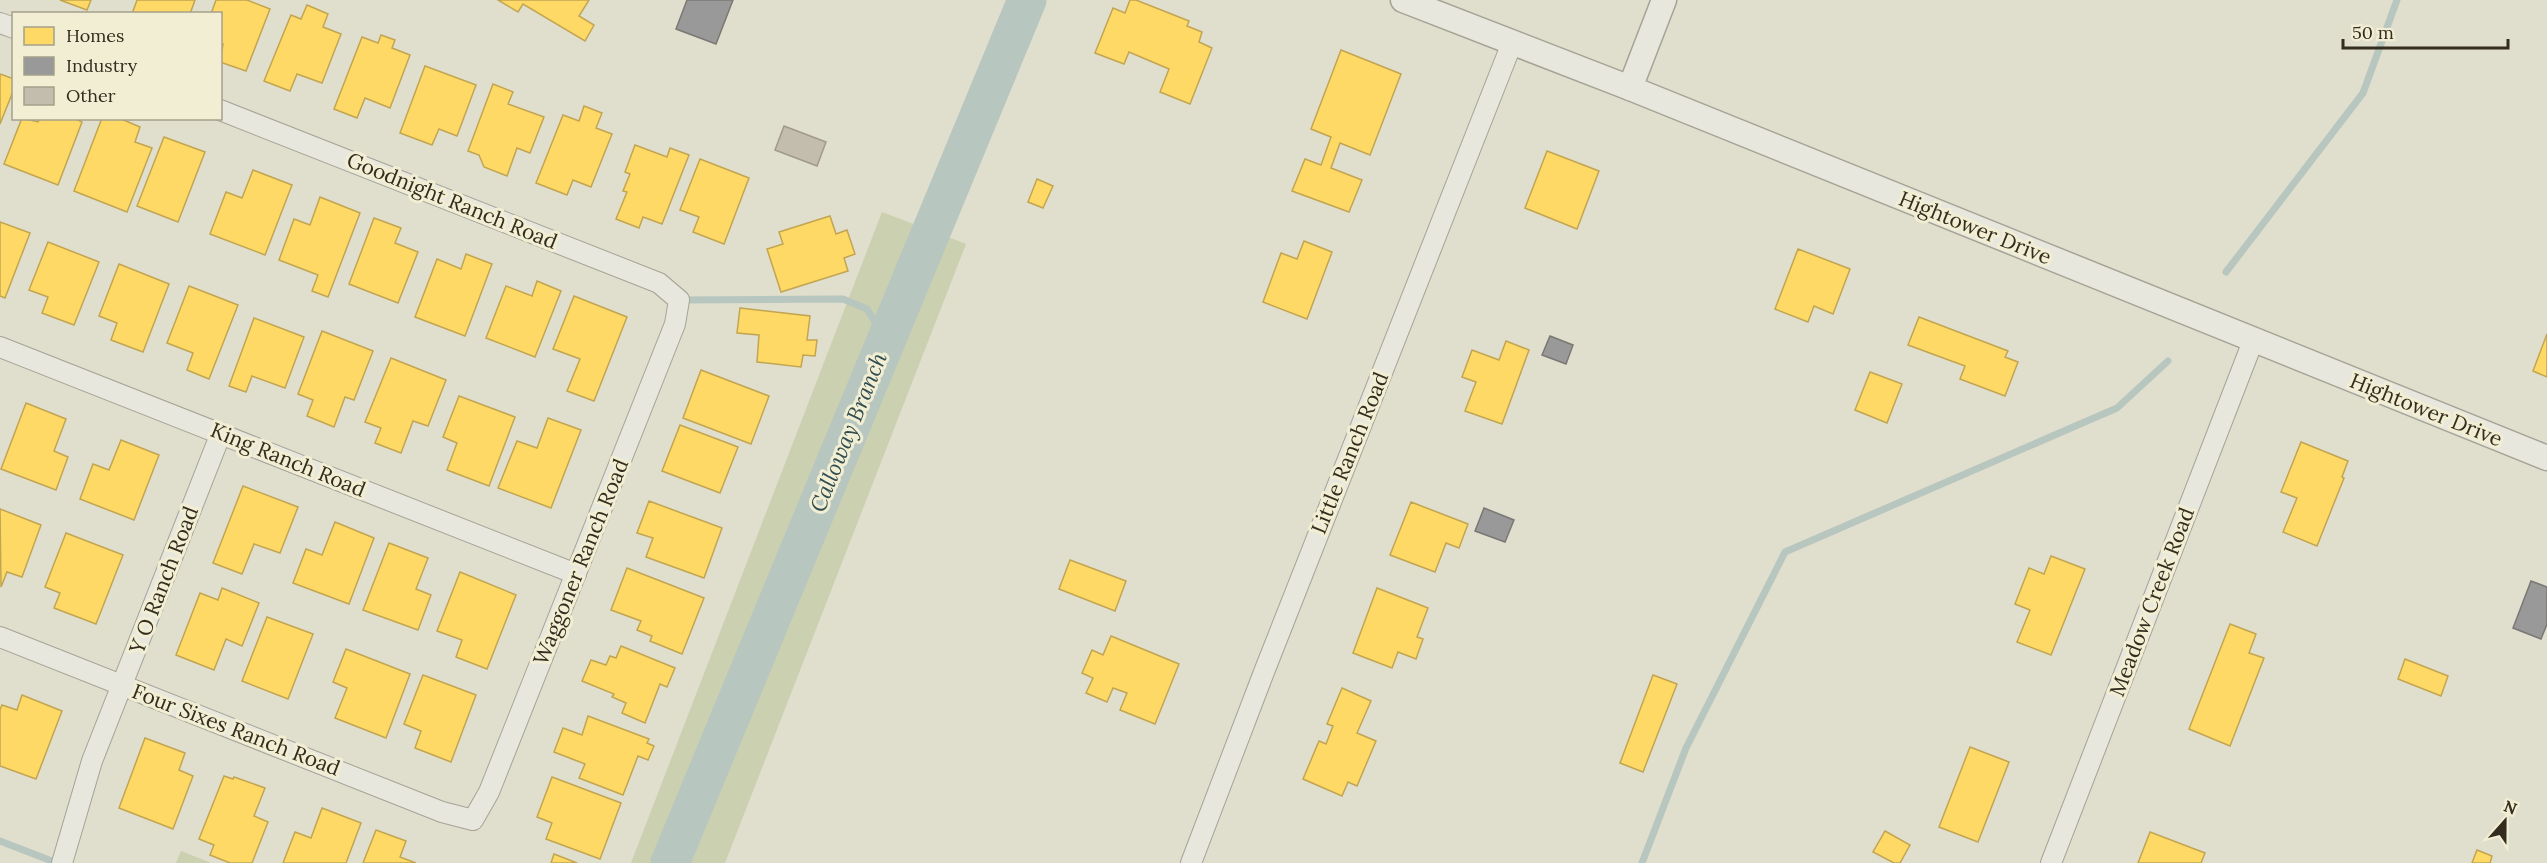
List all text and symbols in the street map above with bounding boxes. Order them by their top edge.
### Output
legend [12,12,222,120]
scale bar [2343,12,2508,50]
text: 50 m [2352,21,2394,44]
text: Homes [66,24,124,47]
text: Industry [66,54,138,77]
text: Other [66,84,116,107]
street label: Goodnight Ranch Road [343,146,561,255]
street label: Hightower Drive [1895,185,2055,270]
water label: Calloway Branch [803,348,893,516]
street label: Hightower Drive [2346,367,2506,452]
street label: Little Ranch Road [1305,368,1394,538]
street label: King Ranch Road [207,416,370,503]
street label: Waggoner Ranch Road [527,455,634,669]
street label: Y O Ranch Road [123,502,204,658]
street label: Meadow Creek Road [2103,504,2200,700]
street label: Four Sixes Ranch Road [128,677,344,782]
north arrow [2475,791,2535,851]
text: N [2501,795,2520,819]

